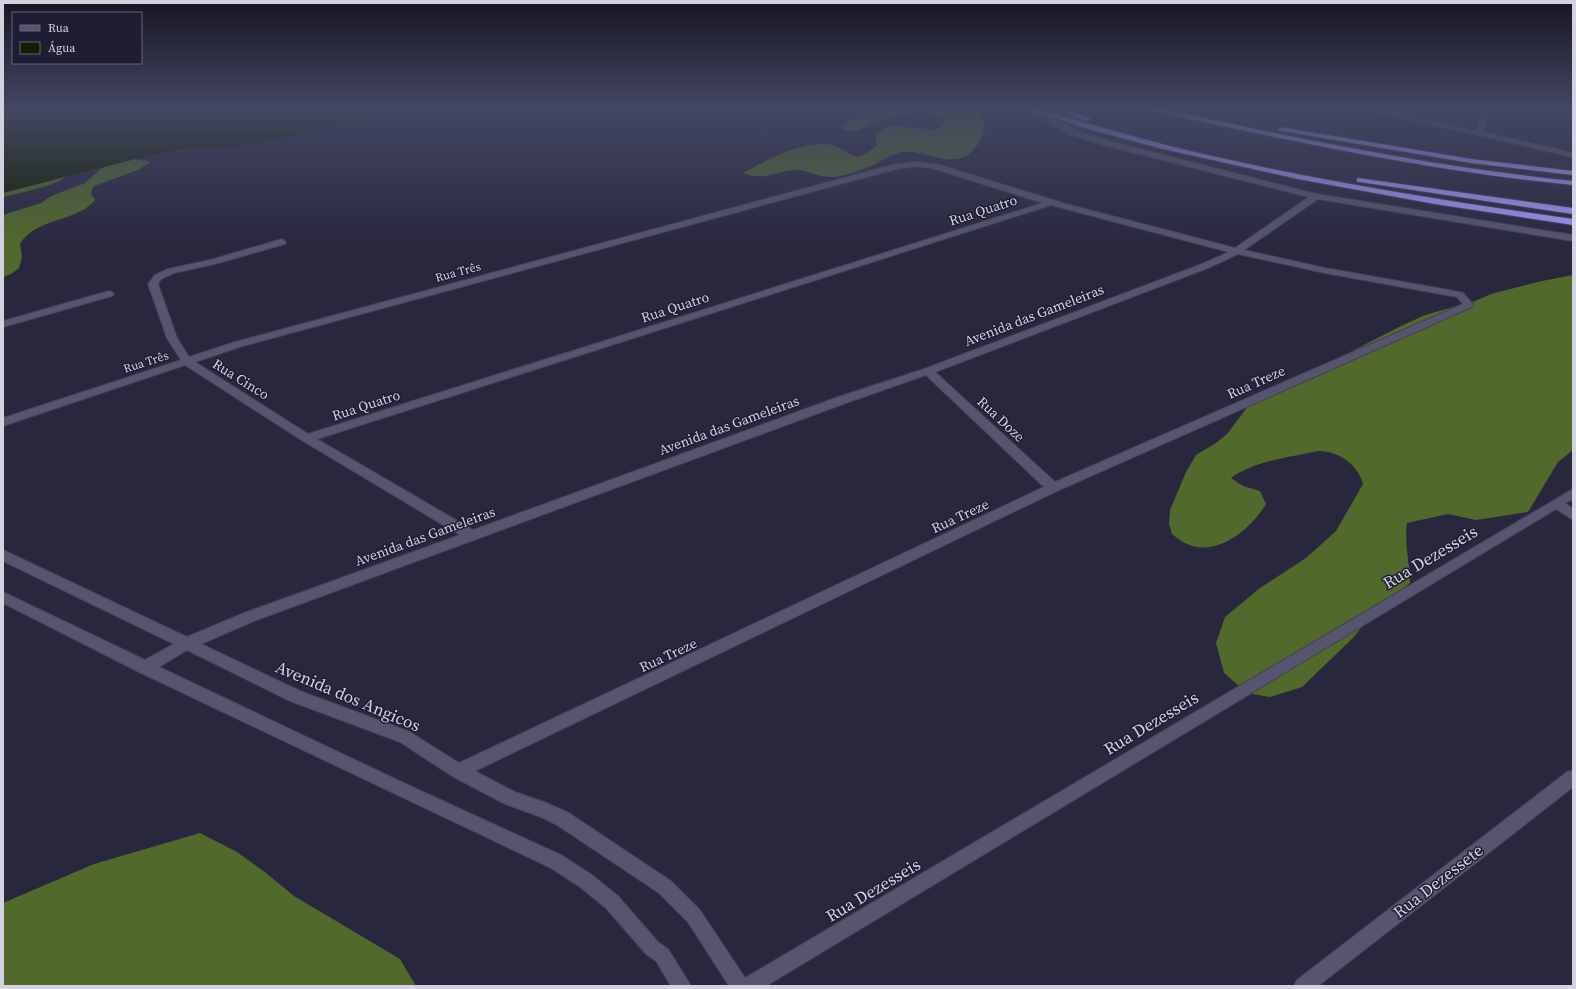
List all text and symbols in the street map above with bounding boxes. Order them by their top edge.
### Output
legend [12,12,142,64]
text: Rua [48,20,70,36]
text: Água [48,40,76,56]
street label: Rua Quatro [946,189,1020,230]
street label: Rua Três [433,258,483,286]
street label: Avenida das Gameleiras [961,279,1107,351]
street label: Rua Quatro [638,286,712,327]
street label: Rua Três [121,347,171,377]
street label: Rua Cinco [209,354,273,404]
street label: Rua Treze [1224,360,1288,404]
street label: Rua Quatro [329,384,403,425]
street label: Avenida das Gameleiras [656,390,802,460]
street label: Rua Doze [973,392,1029,446]
street label: Rua Treze [928,494,992,538]
street label: Avenida das Gameleiras [352,501,498,571]
street label: Rua Dezesseis [1378,519,1482,595]
street label: Rua Treze [636,633,700,677]
street label: Avenida dos Angicos [272,655,424,737]
street label: Rua Dezesseis [1099,685,1203,761]
street label: Rua Dezessete [1388,838,1488,924]
street label: Rua Dezesseis [821,852,925,928]

